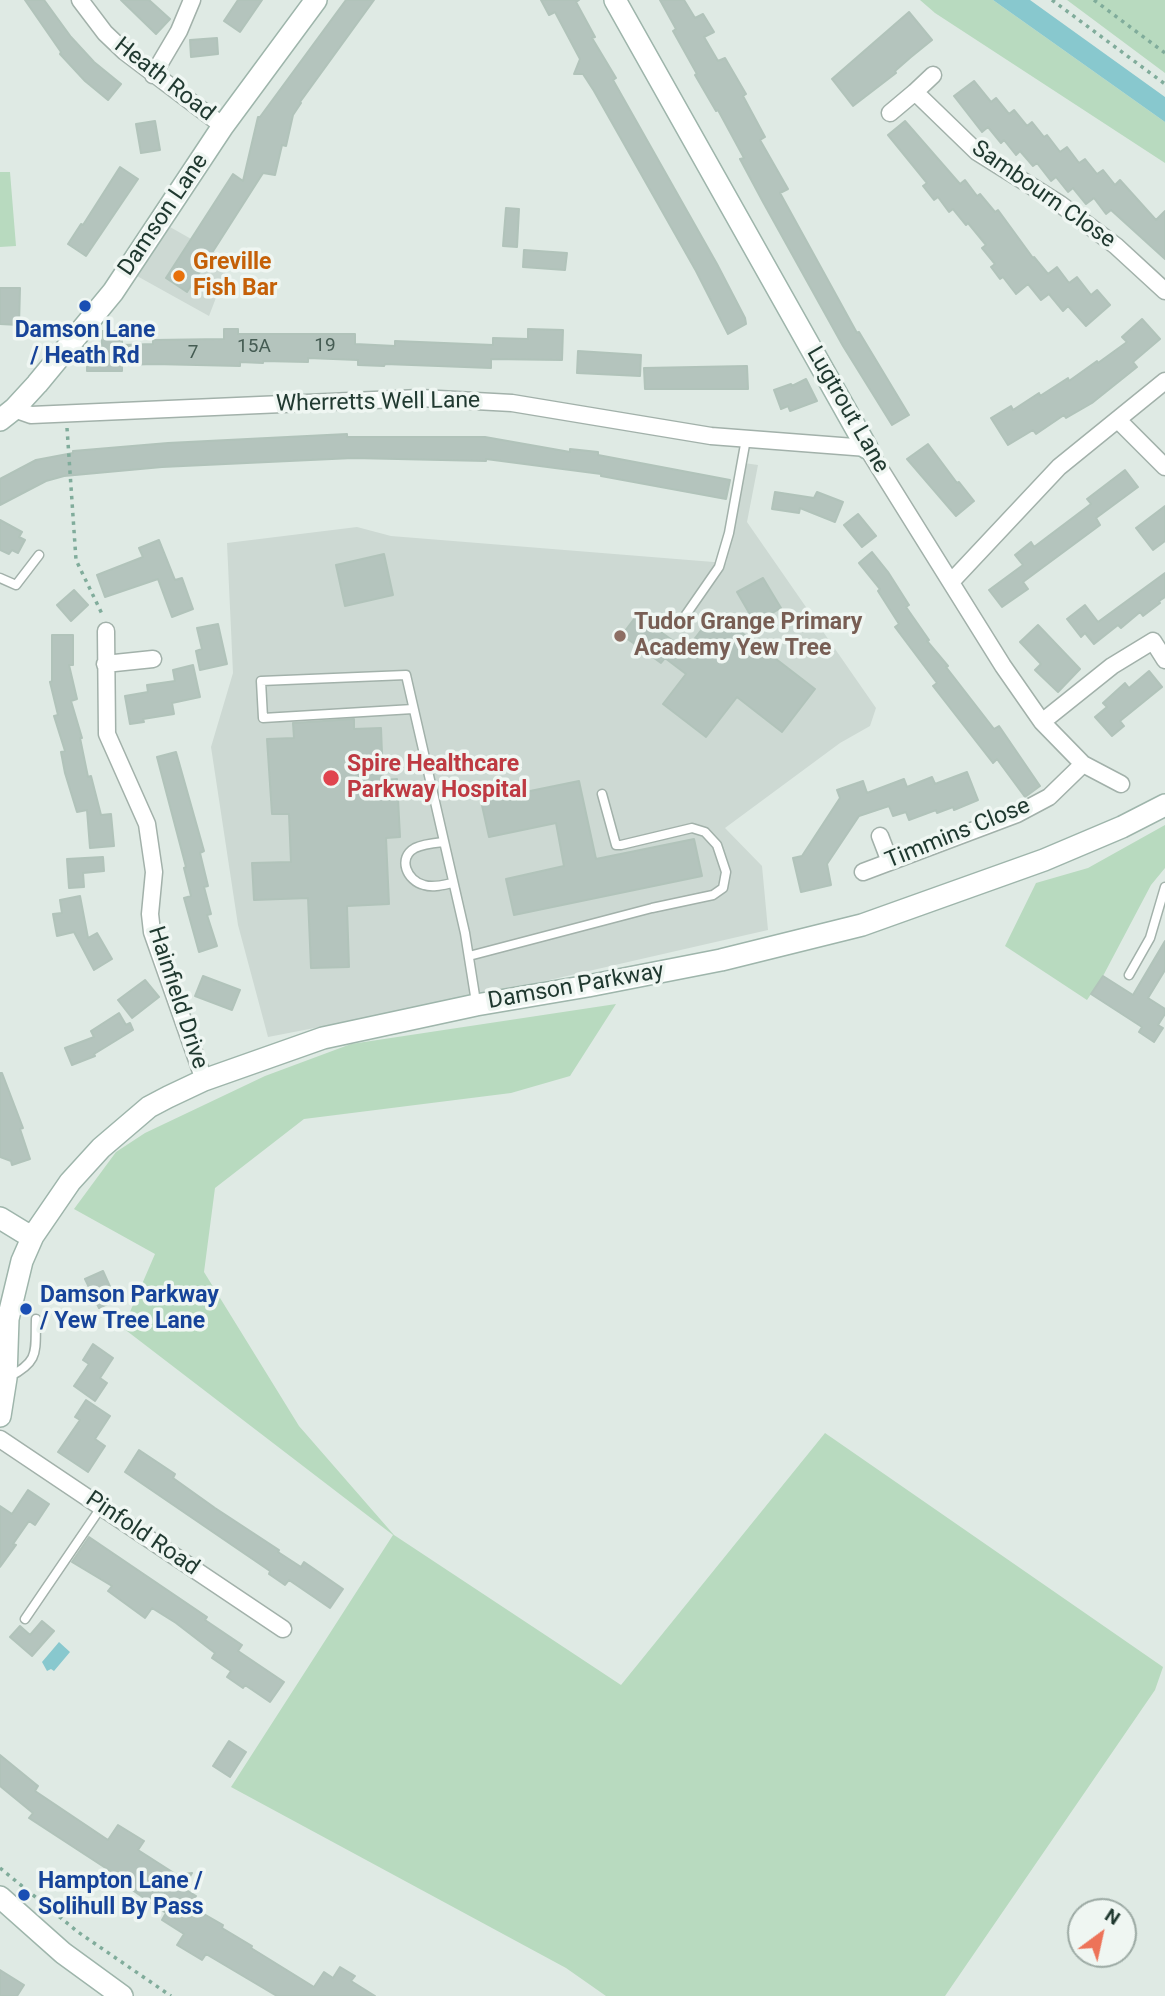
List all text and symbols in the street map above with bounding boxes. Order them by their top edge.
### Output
street label: Heath Road [108,32,220,128]
street label: Sambourn Close [966,135,1120,255]
street label: Damson Lane [113,149,215,281]
place label: Greville Fish Bar [193,249,278,303]
marker: Greville Fish Bar [171,268,187,284]
marker: Damson Lane / Heath Rd [77,298,93,314]
place label: Damson Lane / Heath Rd [15,317,155,371]
house number: 19 [314,335,336,357]
house number: 15A [237,336,271,358]
house number: 7 [188,342,198,364]
street label: Lugtrout Lane [800,342,894,478]
street label: Wherretts Well Lane [276,387,480,419]
place label: Tudor Grange Primary Academy Yew Tree [634,609,862,663]
marker: Tudor Grange Primary Academy Yew Tree [612,628,628,644]
place label: Spire Healthcare Parkway Hospital [347,751,527,805]
marker: Spire Healthcare Parkway Hospital [321,768,341,788]
street label: Timmins Close [882,792,1034,876]
street label: Hainfield Drive [141,923,213,1073]
street label: Damson Parkway [486,958,666,1016]
place label: Damson Parkway / Yew Tree Lane [40,1282,219,1336]
marker: Damson Parkway / Yew Tree Lane [18,1301,34,1317]
street label: Pinfold Road [80,1486,204,1582]
place label: Hampton Lane / Solihull By Pass [38,1868,204,1922]
marker: Hampton Lane / Solihull By Pass [16,1887,32,1903]
north arrow [1067,1898,1137,1968]
text: N [1101,1903,1125,1930]

